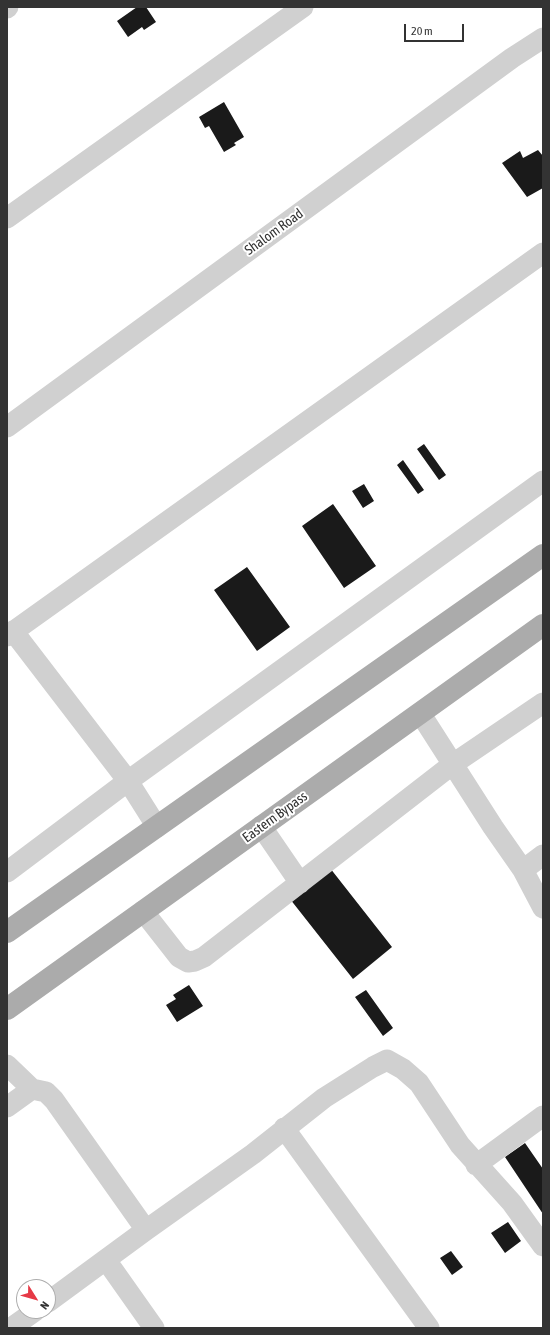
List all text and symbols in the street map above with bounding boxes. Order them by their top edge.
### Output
scale bar [406,16,466,42]
text: 20 m [411,24,433,38]
street label: Shalom Road [242,205,306,259]
street label: Eastern Bypass [239,788,311,846]
north arrow [16,1279,56,1319]
text: N [38,1299,52,1312]

